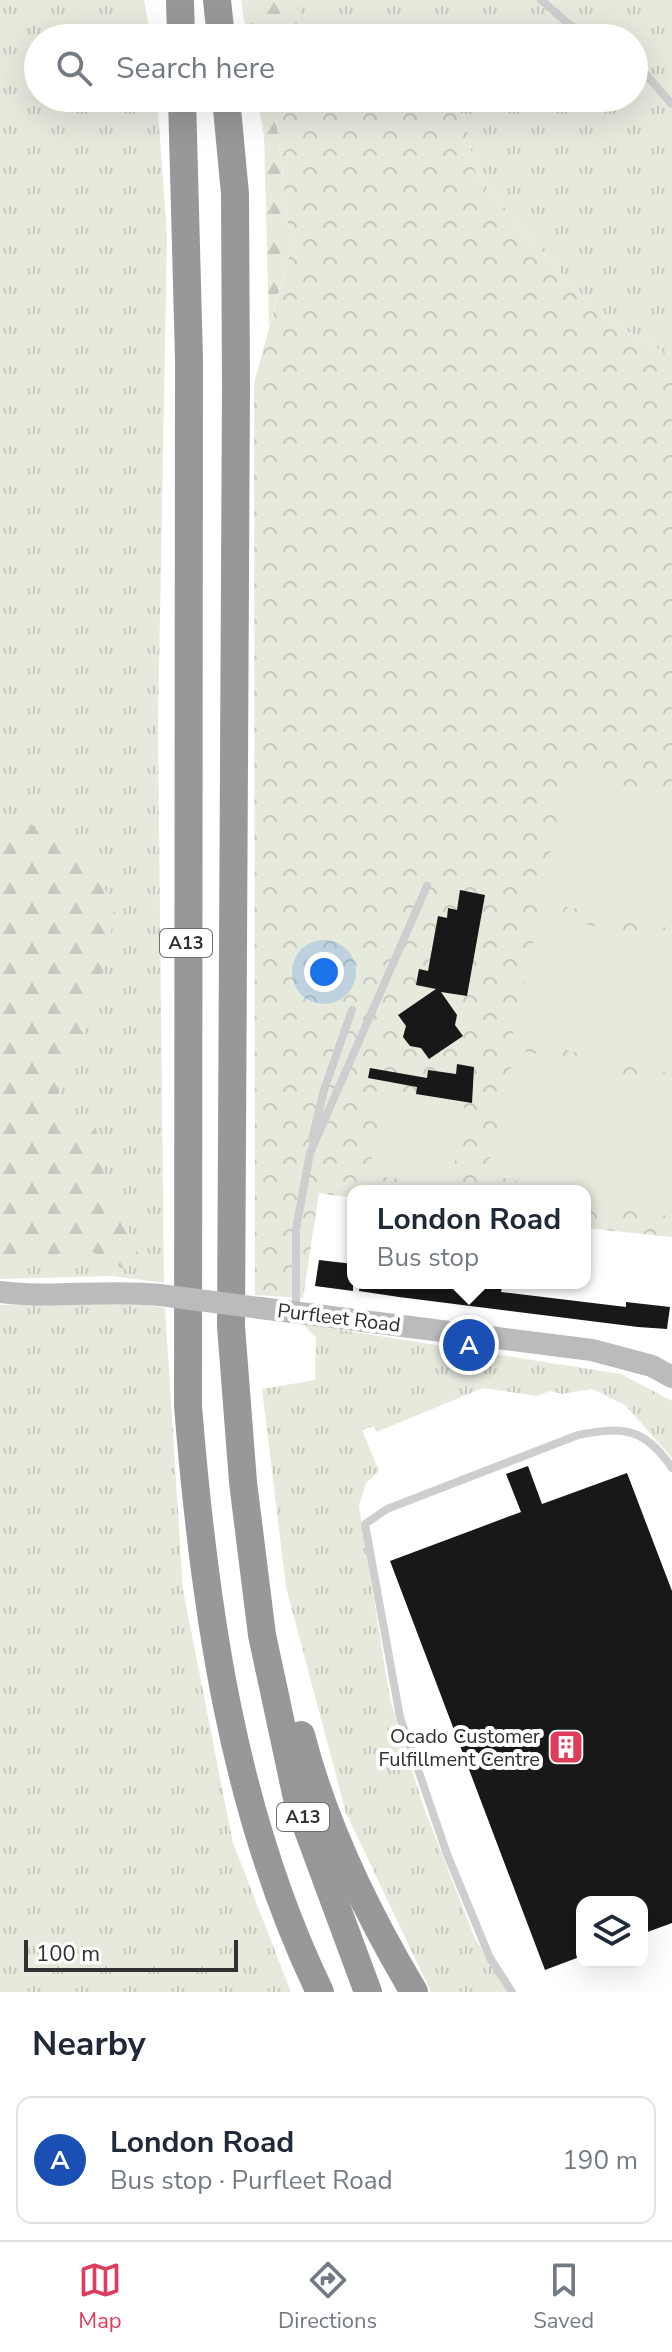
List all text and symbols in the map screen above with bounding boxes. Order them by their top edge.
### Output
search box [24,24,648,112]
icon: search [52,46,96,90]
text: Search here [116,48,275,89]
road number: A13 [160,929,212,957]
your location [304,952,344,992]
popup [347,1185,591,1289]
text: London Road [377,1199,561,1240]
text: Bus stop [377,1240,479,1275]
street label: Purfleet Road [276,1297,402,1339]
pin: A [443,1315,495,1375]
place label: Ocado Customer Fulfillment Centre [379,1723,540,1773]
building icon: Ocado Customer Fulfillment Centre [547,1728,585,1766]
road number: A13 [277,1803,329,1831]
map controls [576,1896,648,1968]
button: layers [576,1896,648,1968]
scale bar [24,1936,238,1972]
text: 100 m [36,1939,100,1969]
text: Nearby [32,2021,146,2067]
text: London Road [110,2122,294,2163]
text: A [50,2143,70,2178]
text: 190 m [562,2143,638,2178]
text: Bus stop · Purfleet Road [110,2163,393,2198]
tab: Map [78,2258,122,2336]
tab: Directions [278,2258,377,2336]
tab: Saved [533,2258,594,2336]

